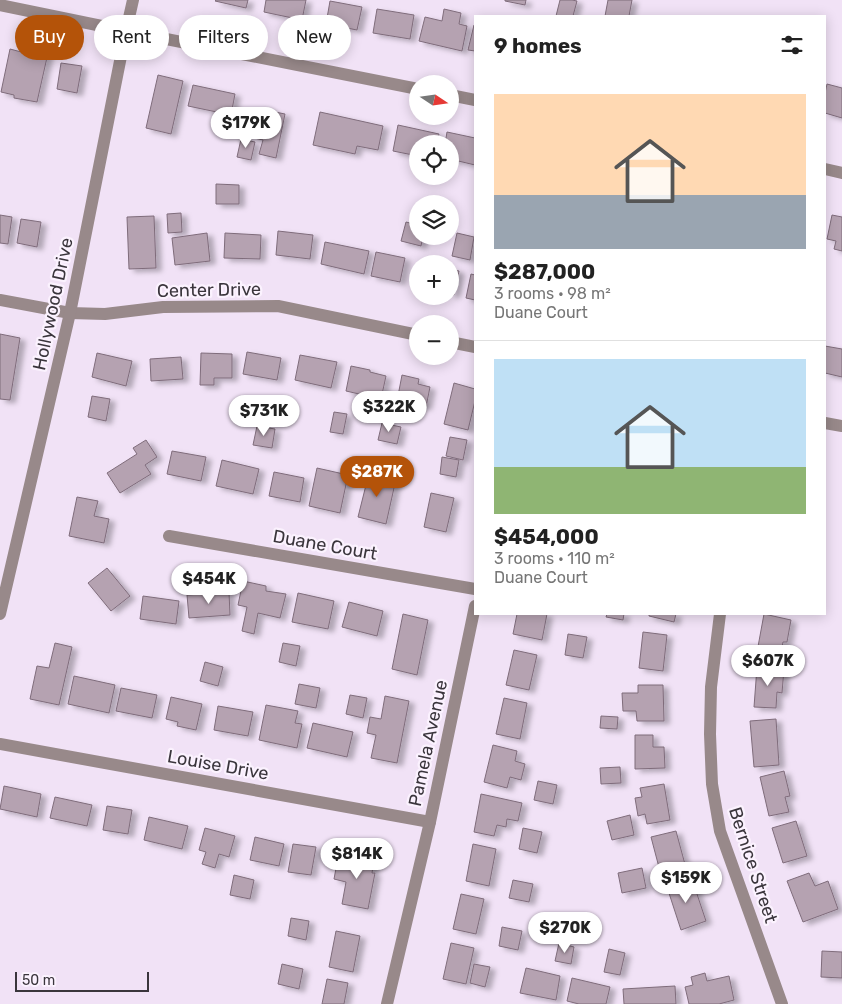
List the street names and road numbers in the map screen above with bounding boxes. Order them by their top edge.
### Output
street label: Hollywood Drive [28,236,78,372]
street label: Center Drive [157,278,261,302]
street label: Duane Court [271,525,379,565]
street label: Pamela Avenue [404,678,452,808]
street label: Louise Drive [166,745,270,785]
street label: Bernice Street [724,804,782,926]

